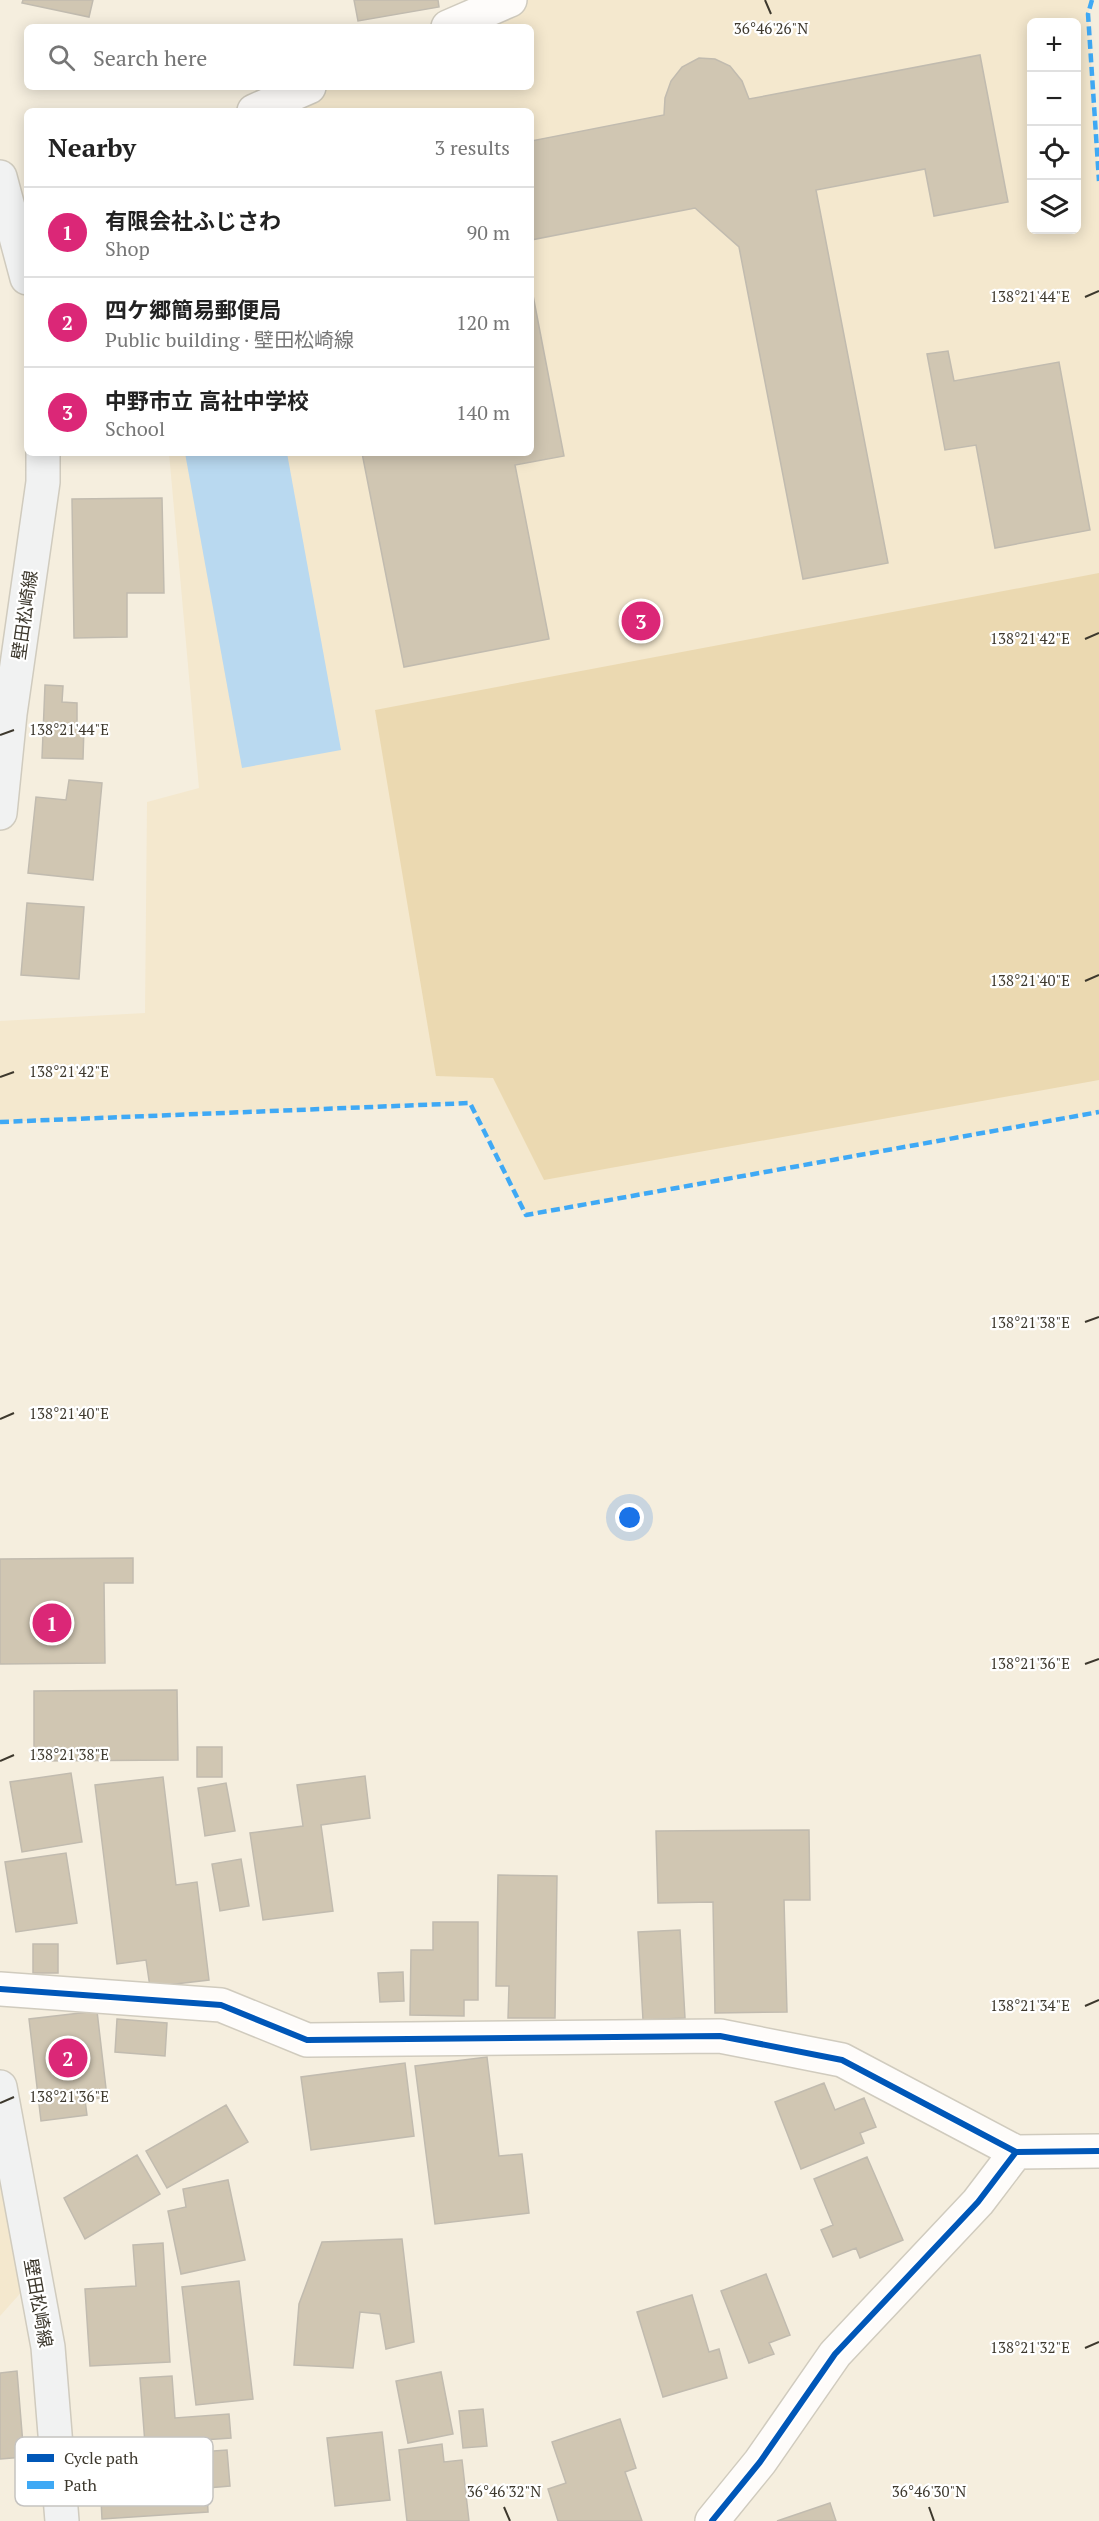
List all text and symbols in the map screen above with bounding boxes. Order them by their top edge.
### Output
text: 36°46'26"N [734,18,808,38]
map controls [1027,18,1081,234]
button: + [1027,18,1081,72]
search box [24,24,534,90]
icon: search [45,41,78,74]
text: Search here [93,43,207,72]
button: − [1027,72,1081,126]
button: locate [1027,126,1081,180]
text: Nearby [48,130,136,164]
text: 3 results [435,134,510,161]
button: layers [1027,180,1081,234]
text: 有限会社ふじさわ [105,206,281,235]
text: 1 [62,219,73,246]
text: 90 m [467,219,510,246]
text: Shop [105,235,150,262]
text: 138°21'44"E [990,286,1070,306]
text: 四ケ郷簡易郵便局 [105,295,281,324]
text: 2 [62,309,73,336]
text: 120 m [456,309,510,336]
text: Public building · 壁田松崎線 [105,326,354,353]
text: 中野市立 高社中学校 [105,386,309,415]
text: 3 [62,399,73,426]
text: 140 m [456,399,510,426]
text: School [105,415,165,442]
street label: 壁田松崎線 [6,569,42,661]
pin: 3 [622,598,660,644]
text: 138°21'42"E [990,628,1070,648]
text: 138°21'44"E [29,719,109,739]
text: 138°21'40"E [990,970,1070,990]
text: 138°21'42"E [29,1061,109,1081]
text: 138°21'38"E [990,1312,1070,1332]
text: 138°21'40"E [29,1403,109,1423]
your location [615,1503,644,1532]
pin: 1 [32,1600,72,1646]
text: 138°21'36"E [990,1653,1070,1673]
text: 138°21'38"E [29,1744,109,1764]
text: 138°21'34"E [990,1995,1070,2015]
pin: 2 [48,2036,88,2080]
text: 138°21'36"E [29,2086,109,2106]
street label: 壁田松崎線 [19,2257,59,2349]
text: 138°21'32"E [990,2337,1070,2357]
legend [15,2437,213,2506]
text: Cycle path [64,2447,139,2469]
text: Path [64,2474,98,2496]
text: 36°46'32"N [467,2481,541,2501]
text: 36°46'30"N [892,2481,966,2501]

